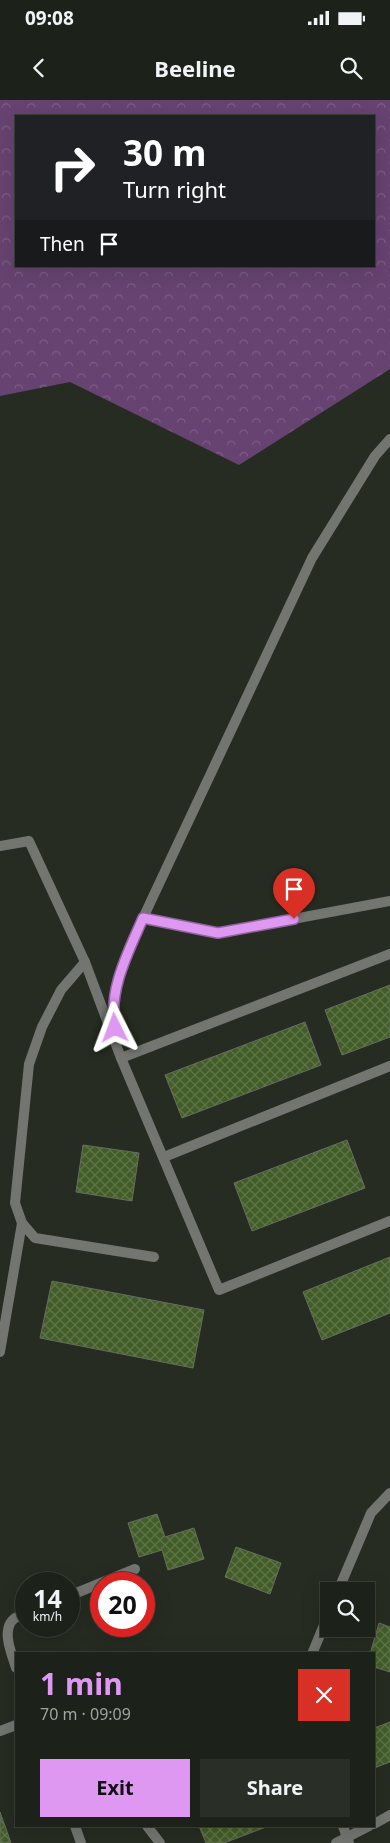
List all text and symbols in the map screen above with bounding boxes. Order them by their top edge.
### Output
text: 09:08 [25,5,74,31]
text: Beeline [154,53,236,83]
icon: back [25,54,53,82]
icon: search [337,54,365,82]
text: 30 m [123,129,206,176]
icon: right [40,135,105,200]
text: Turn right [123,174,226,204]
icon: arrive [95,230,123,258]
text: Then [40,231,85,257]
pin [273,868,315,919]
icon: arrive [280,875,308,903]
position arrow [88,1001,140,1053]
speed limit sign: 20 [90,1572,155,1637]
text: 14 [33,1581,62,1615]
map controls [320,1582,375,1637]
button: search [320,1582,375,1637]
text: km/h [33,1608,62,1625]
text: 1 min [40,1663,123,1704]
button: close [298,1669,350,1721]
text: 70 m · 09:09 [40,1703,131,1725]
button: Exit [40,1759,190,1817]
button: Share [200,1759,350,1817]

